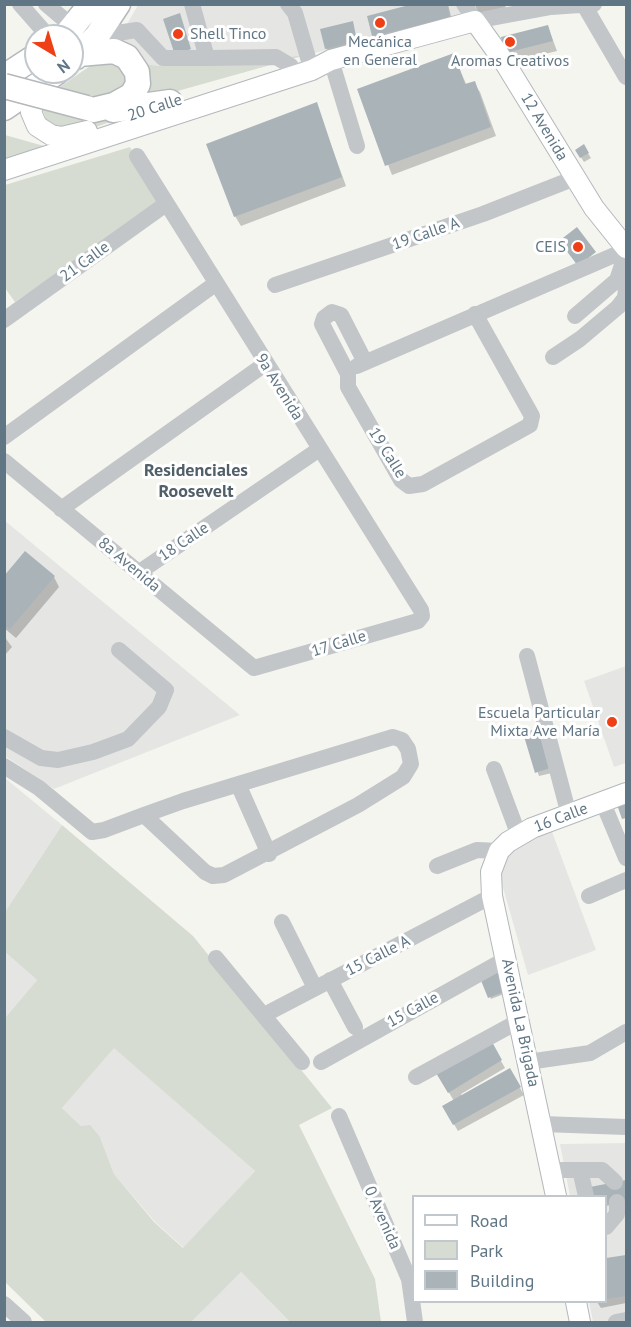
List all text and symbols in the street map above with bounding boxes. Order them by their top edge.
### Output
marker: Mecánica en General [373,16,387,30]
north arrow [24,24,84,84]
place label: Shell Tinco [190,24,266,44]
marker: Shell Tinco [171,27,185,41]
place label: Mecánica en General [343,32,417,70]
marker: Aromas Creativos [503,35,517,49]
place label: Aromas Creativos [451,51,569,71]
text: N [54,55,74,78]
street label: 20 Calle [125,90,185,126]
street label: 12 Avenida [516,90,572,164]
street label: 19 Calle A [390,214,462,254]
place label: CEIS [535,237,566,257]
street label: 21 Calle [57,238,113,286]
marker: CEIS [571,240,585,254]
street label: 9a Avenida [251,350,307,424]
street label: 19 Calle [364,424,410,482]
district label: Residenciales Roosevelt [144,460,248,502]
street label: 18 Calle [155,518,213,566]
street label: 8a Avenida [94,534,164,596]
street label: 17 Calle [309,627,369,661]
place label: Escuela Particular Mixta Ave María [478,703,600,741]
marker: Escuela Particular Mixta Ave María [605,715,619,729]
street label: 16 Calle [531,799,591,837]
street label: 15 Calle A [343,932,413,980]
street label: Avenida La Brigada [497,957,543,1089]
street label: 15 Calle [384,988,442,1032]
street label: 0 Avenida [360,1183,404,1253]
legend [412,1195,607,1303]
text: Road [470,1209,508,1232]
text: Park [470,1239,503,1262]
text: Building [470,1269,534,1292]

